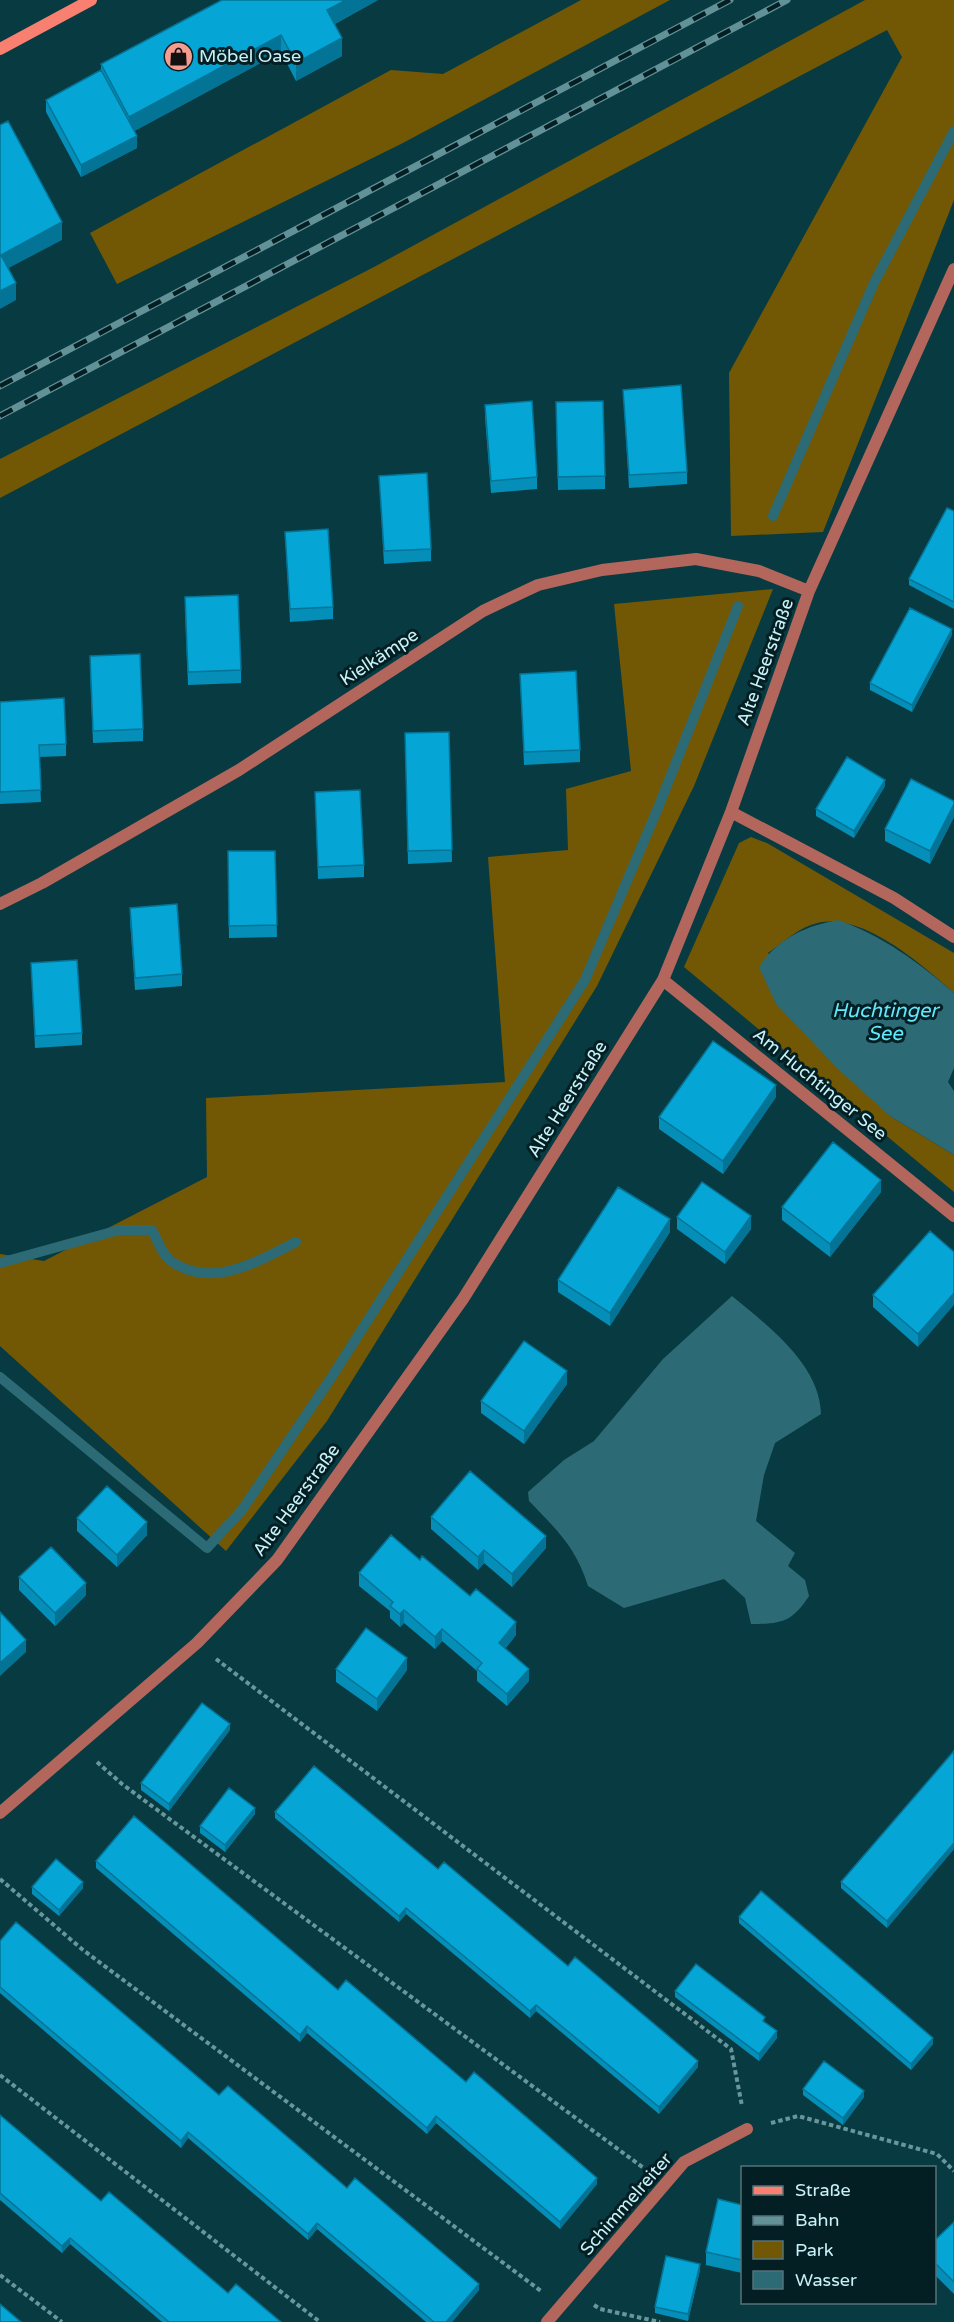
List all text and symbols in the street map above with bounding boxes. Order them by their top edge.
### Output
shop icon: Möbel Oase [162,40,194,72]
place label: Möbel Oase [199,45,301,67]
street label: Alte Heerstraße [732,595,798,729]
street label: Kielkämpe [336,624,422,690]
water label: Huchtinger See [832,999,940,1046]
street label: Am Huchtinger See [749,1023,891,1145]
street label: Alte Heerstraße [522,1037,612,1161]
street label: Alte Heerstraße [248,1439,344,1561]
street label: Schimmelreiter [575,2148,677,2260]
legend [741,2166,936,2304]
text: Straße [795,2179,851,2201]
text: Bahn [795,2209,840,2231]
text: Park [795,2239,834,2261]
text: Wasser [795,2269,857,2291]

